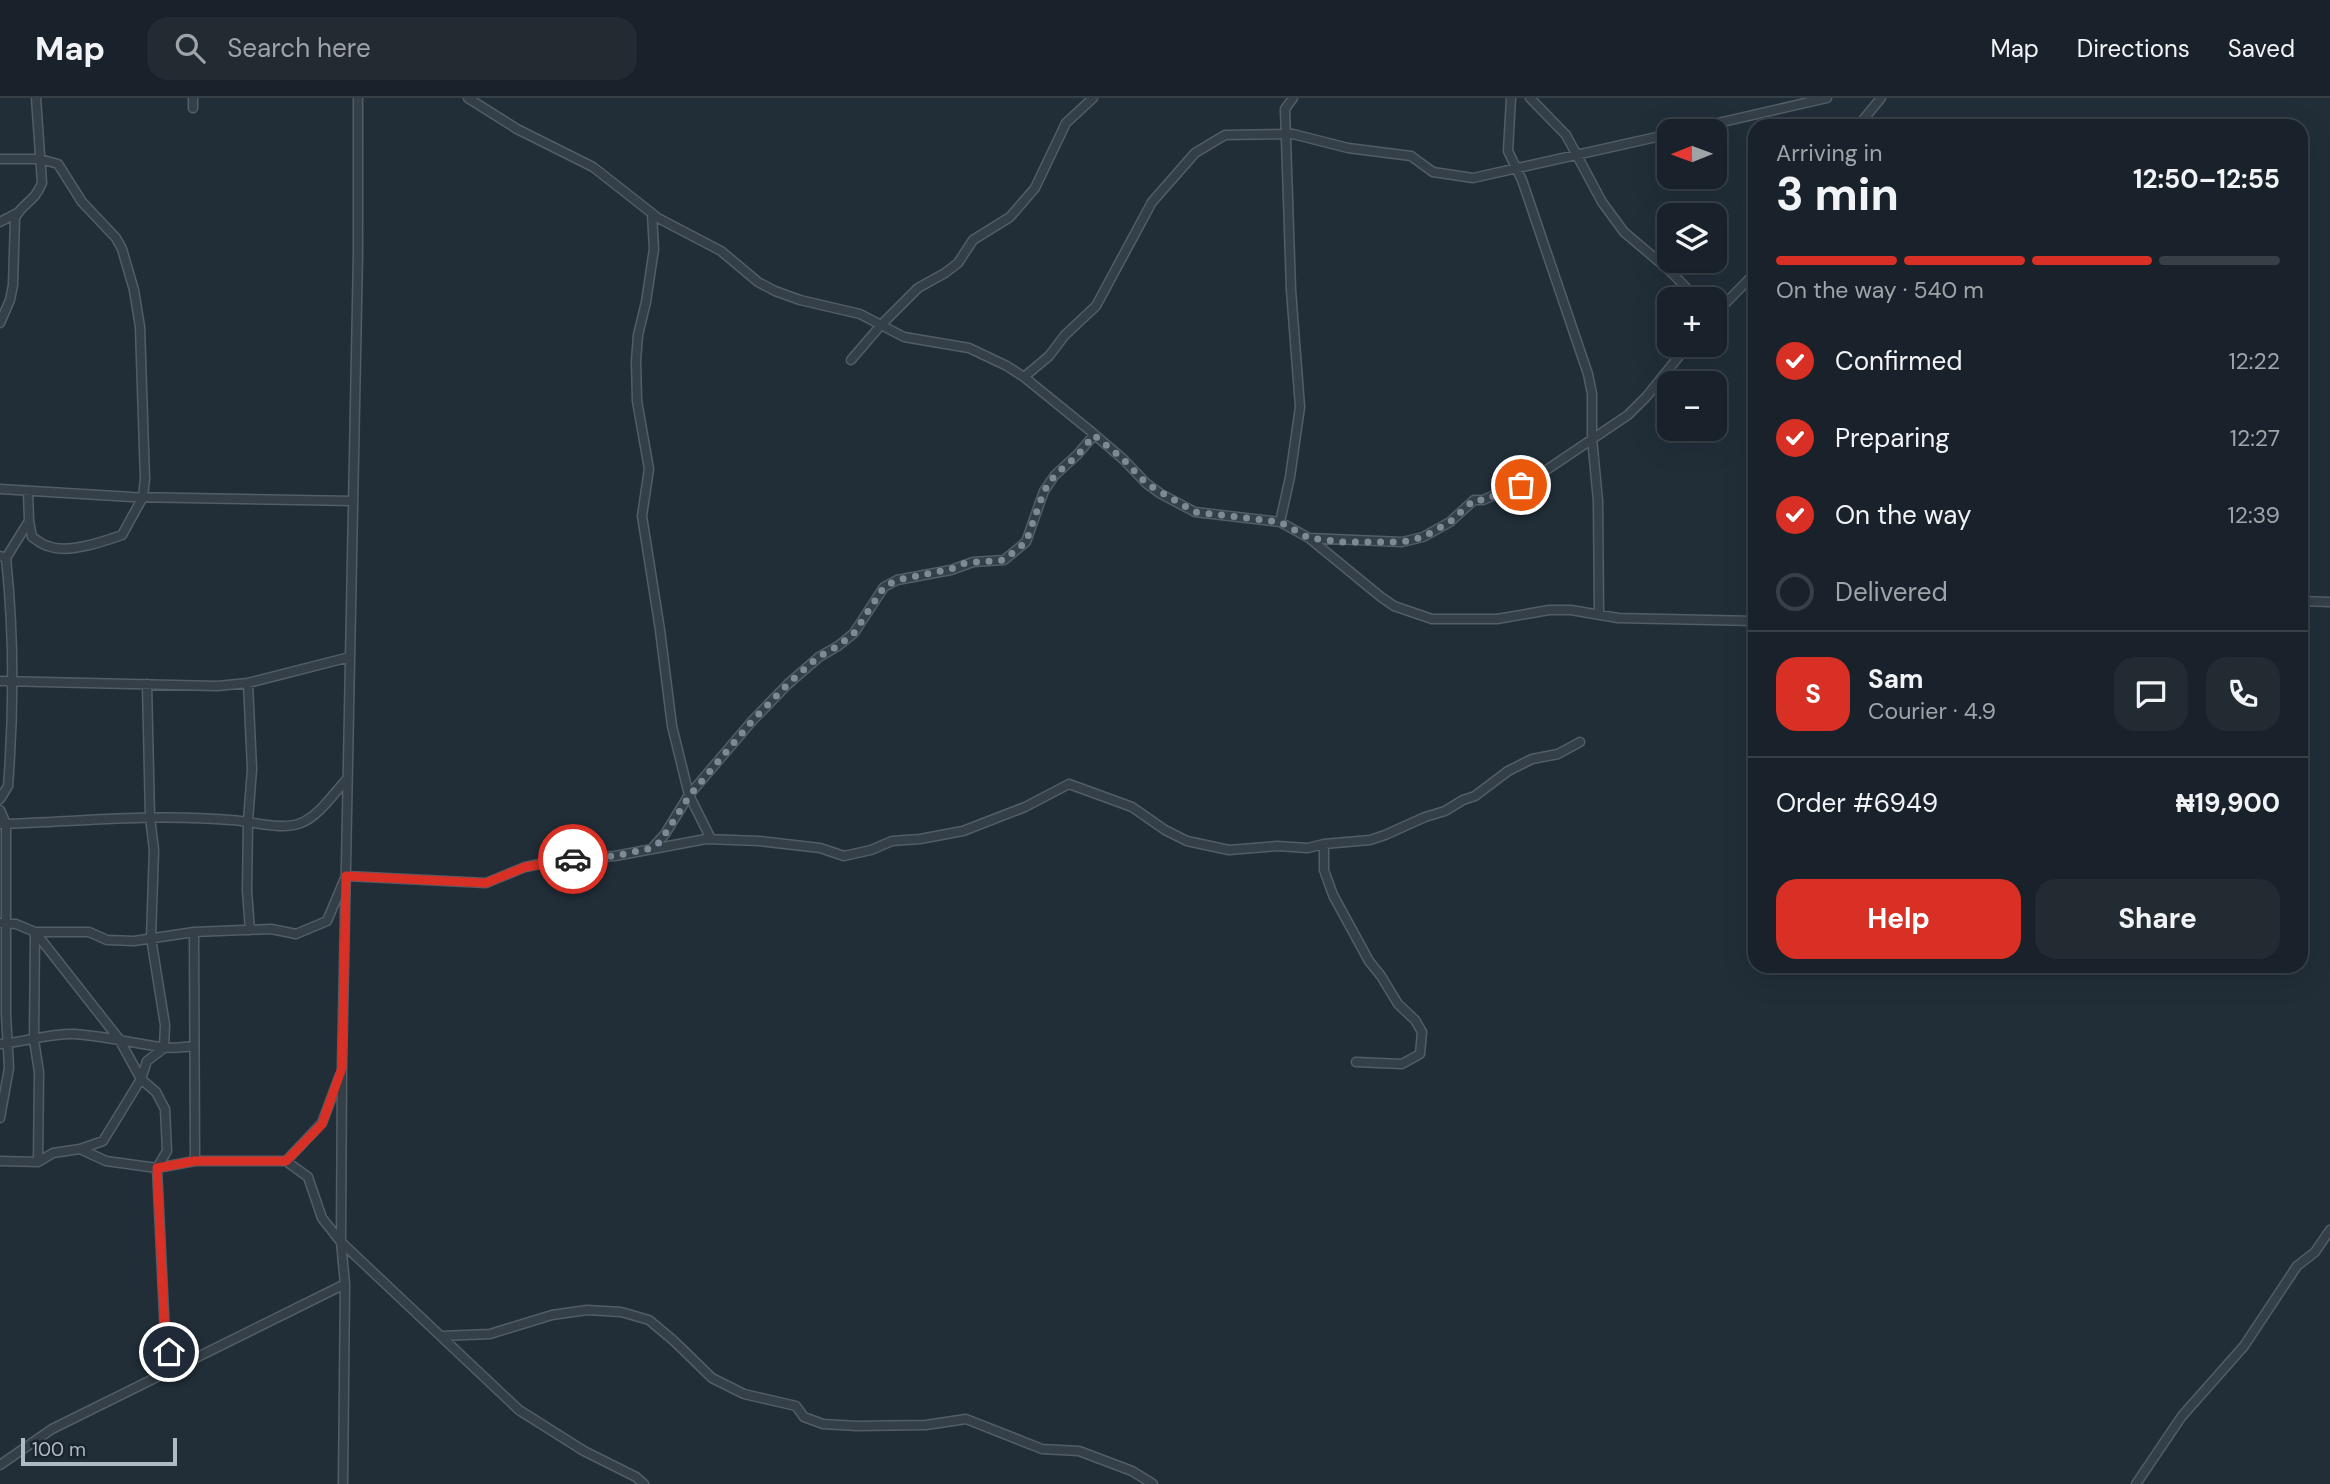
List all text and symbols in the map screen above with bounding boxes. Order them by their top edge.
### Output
search box [147,17,637,80]
text: Map [35,27,105,70]
icon: search [171,29,209,67]
text: Search here [227,31,371,65]
text: Map [1991,33,2039,64]
text: Directions [2077,33,2190,64]
text: Saved [2228,33,2295,64]
north arrow [1657,119,1727,189]
map controls [1657,119,1727,441]
text: Arriving in [1776,138,1882,168]
text: 12:50–12:55 [2133,162,2280,196]
text: 3 min [1776,164,1899,224]
button: layers [1657,203,1727,273]
text: On the way · 540 m [1776,275,1984,305]
button: + [1657,287,1727,357]
icon: check [1776,342,1814,380]
text: Confirmed [1835,344,1962,378]
text: 12:22 [2228,346,2280,376]
button: − [1657,371,1727,441]
icon: check [1776,419,1814,457]
text: Preparing [1835,421,1950,455]
text: 12:27 [2230,423,2280,453]
pin [1491,455,1551,515]
icon: bag [1502,466,1540,504]
icon: check [1776,496,1814,534]
text: On the way [1835,498,1971,532]
text: 12:39 [2228,500,2280,530]
text: Delivered [1835,575,1948,609]
button: chat [2114,657,2188,731]
button: phone [2206,657,2280,731]
text: Sam [1868,662,1923,696]
text: S [1805,677,1821,711]
text: Courier · 4.9 [1868,696,1996,726]
text: Order #6949 [1776,786,1938,820]
text: ₦19,900 [2176,786,2280,820]
courier [538,824,608,894]
icon: car [554,840,592,878]
button: Help [1776,879,2021,959]
button: Share [2035,879,2280,959]
pin [139,1322,199,1382]
icon: home [150,1333,188,1371]
scale bar [21,1435,177,1467]
text: 100 m [32,1437,86,1462]

